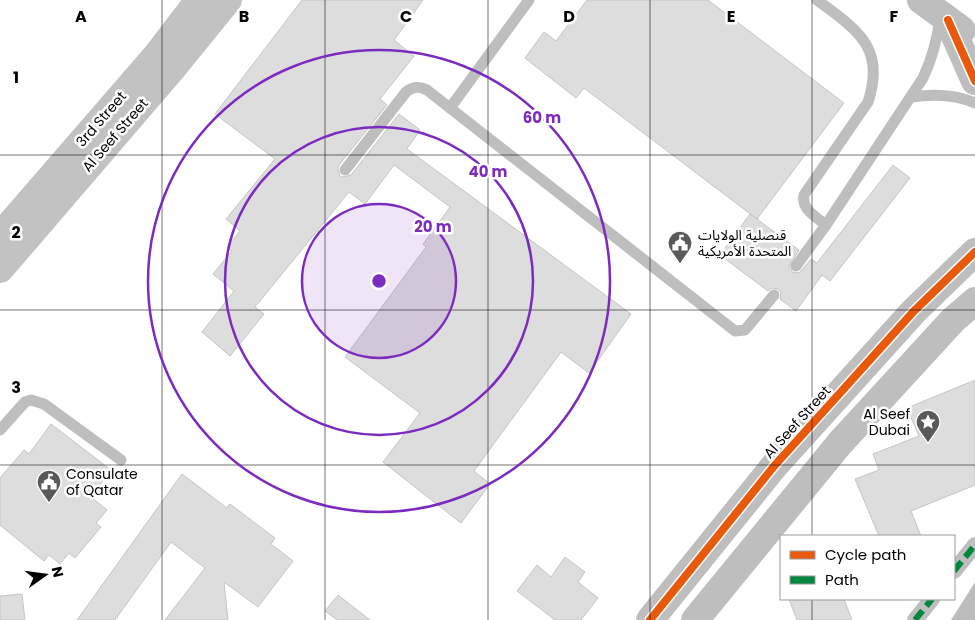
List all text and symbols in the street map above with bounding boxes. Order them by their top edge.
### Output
text: A [75,5,87,28]
text: B [239,5,249,28]
text: C [400,5,412,28]
text: D [563,5,575,28]
text: E [727,5,735,28]
text: F [890,5,899,28]
text: 1 [13,66,19,89]
street label: 3rd Street [71,87,131,151]
street label: Al Seef Street [77,94,153,176]
text: 60 m [523,107,561,128]
text: 40 m [468,161,508,182]
text: 20 m [414,216,452,237]
text: 2 [11,221,21,244]
place label: قنصلية الولايات المتحدة الأمريكية [698,225,791,261]
public building icon: قنصلية الولايات المتحدة الأمريكية [667,230,693,264]
centre of rings [370,272,388,290]
text: 3 [11,376,21,399]
street label: Al Seef Street [759,381,835,463]
place label: Al Seef Dubai [863,404,910,440]
place icon: Al Seef Dubai [915,409,941,443]
place label: Consulate of Qatar [66,464,138,500]
public building icon: Consulate of Qatar [36,469,62,503]
legend [780,535,955,600]
text: Cycle path [825,544,906,565]
north arrow [20,550,70,600]
text: N [47,564,69,579]
text: Path [825,569,859,590]

